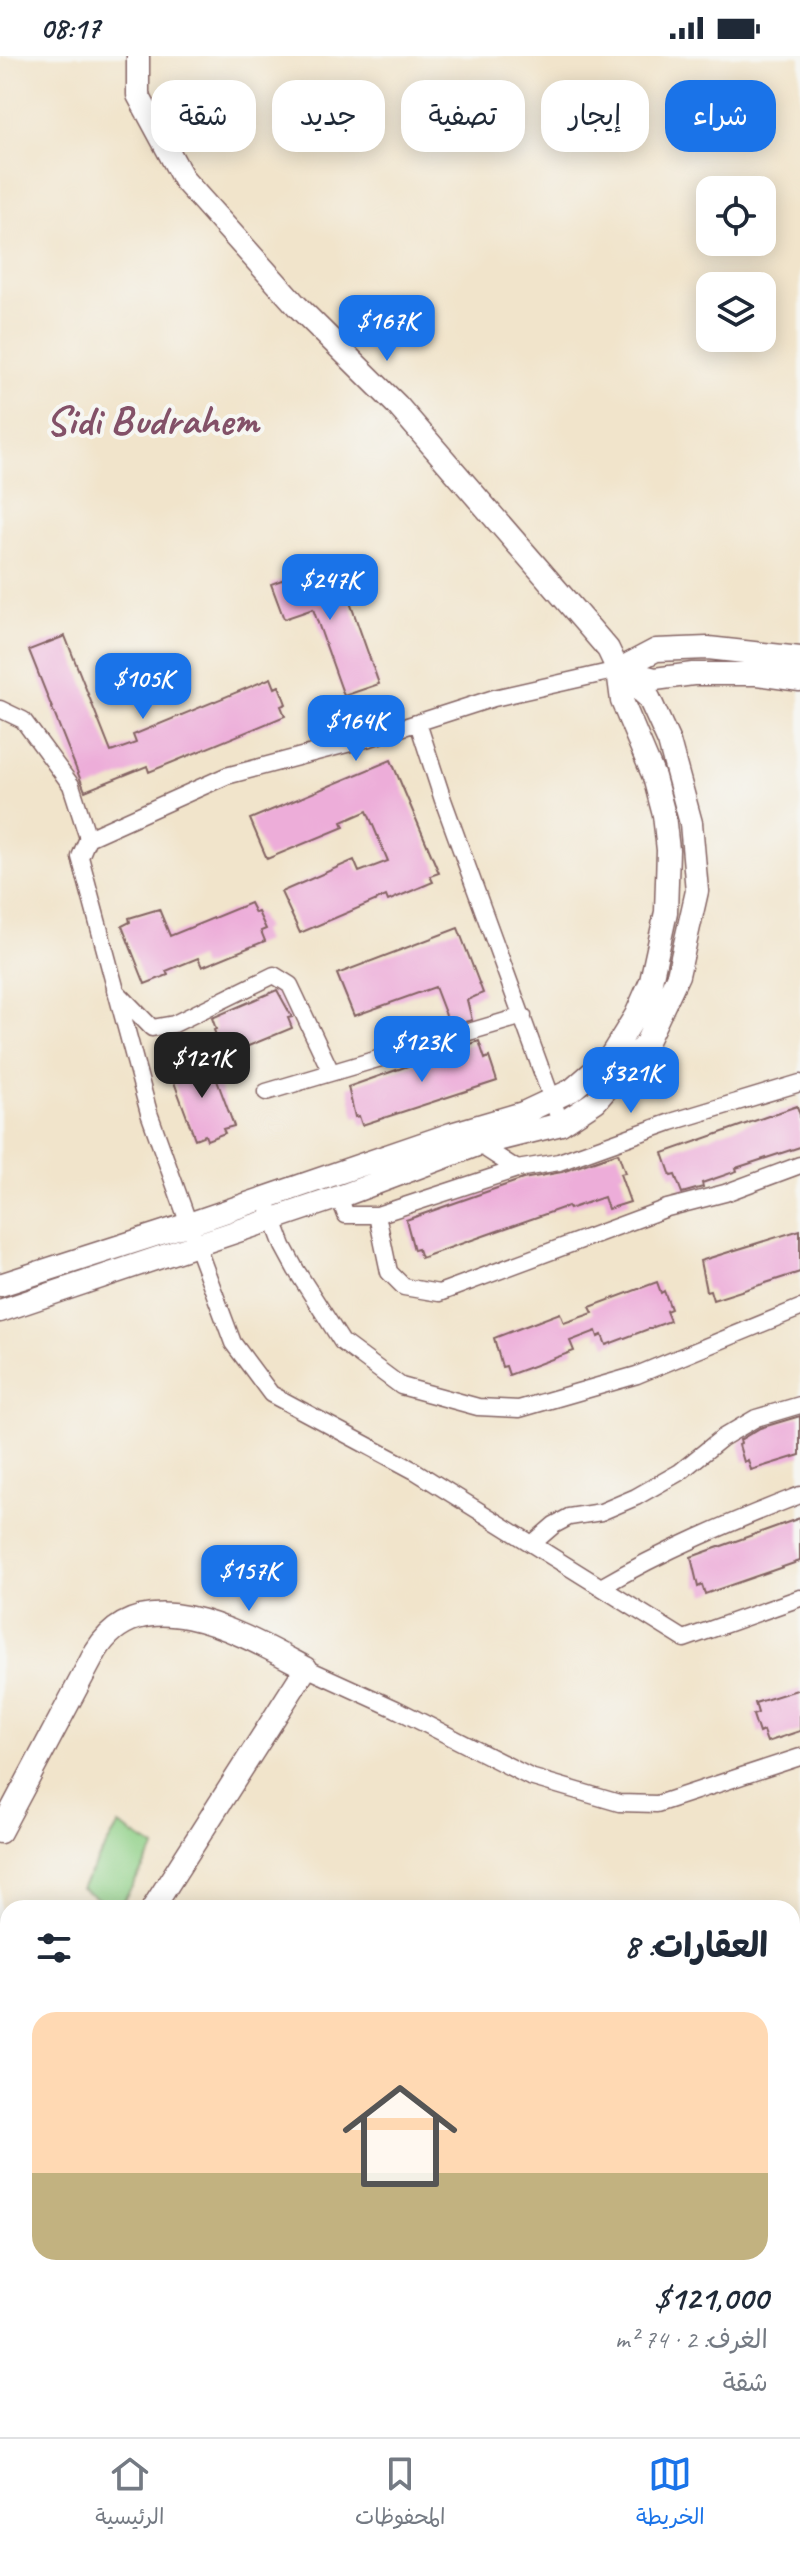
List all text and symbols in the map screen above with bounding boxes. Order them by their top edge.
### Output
text: 08:17 [40,9,100,47]
chip: شقة [151,80,256,152]
chip: جديد [272,80,385,152]
chip: تصفية [401,80,525,152]
chip: إيجار [541,80,649,152]
chip: شراء [665,80,776,152]
map controls [696,176,776,352]
button: locate [696,176,776,256]
button: layers [696,272,776,352]
pin: $167K [331,295,443,363]
text: $167K [357,304,417,337]
district label: Sidi Budrahem [46,394,261,447]
pin: $247K [274,554,386,622]
text: $247K [300,563,360,596]
pin: $105K [87,653,199,721]
text: $105K [113,662,173,695]
pin: $164K [300,695,412,763]
text: $164K [326,704,386,737]
pin: $123K [366,1016,478,1084]
text: $123K [392,1025,452,1058]
pin: $121K [146,1032,258,1100]
text: $121K [172,1041,232,1074]
pin: $321K [575,1047,687,1115]
text: $321K [601,1056,661,1089]
pin: $157K [193,1545,305,1613]
text: $157K [219,1554,279,1587]
text: العقارات: 8 [624,1924,768,1967]
icon: filters [32,1926,76,1970]
icon: home [328,2064,472,2208]
text: $121,000 [654,2276,768,2319]
text: الغرف: 2 · 74 m² [615,2323,768,2356]
text: شقة [723,2366,768,2399]
tab: الرئيسية [95,2452,164,2536]
tab: المحفوظات [355,2452,446,2536]
tab: الخريطة [636,2452,705,2536]

